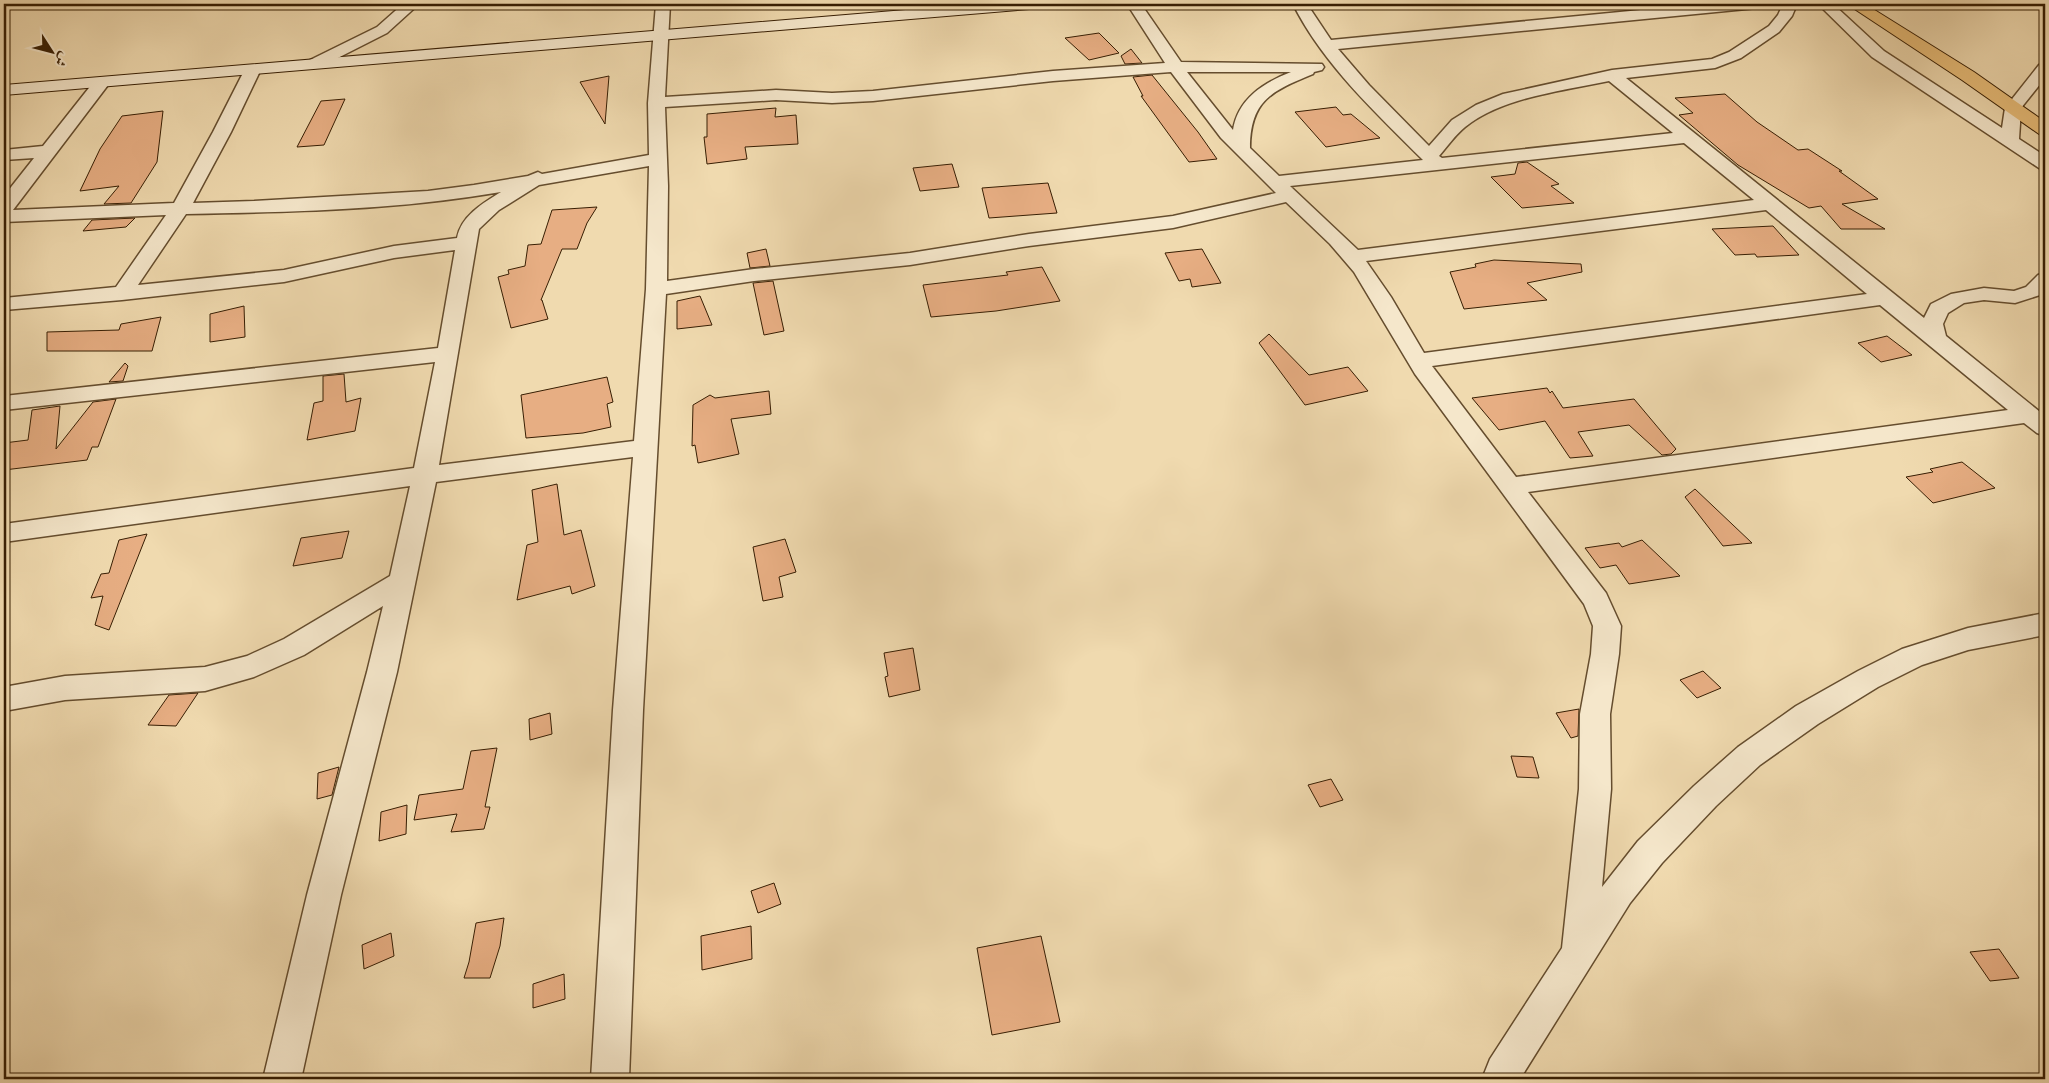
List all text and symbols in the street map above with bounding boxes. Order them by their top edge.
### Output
north arrow [28,28,78,78]
text: ش [52,49,71,69]

